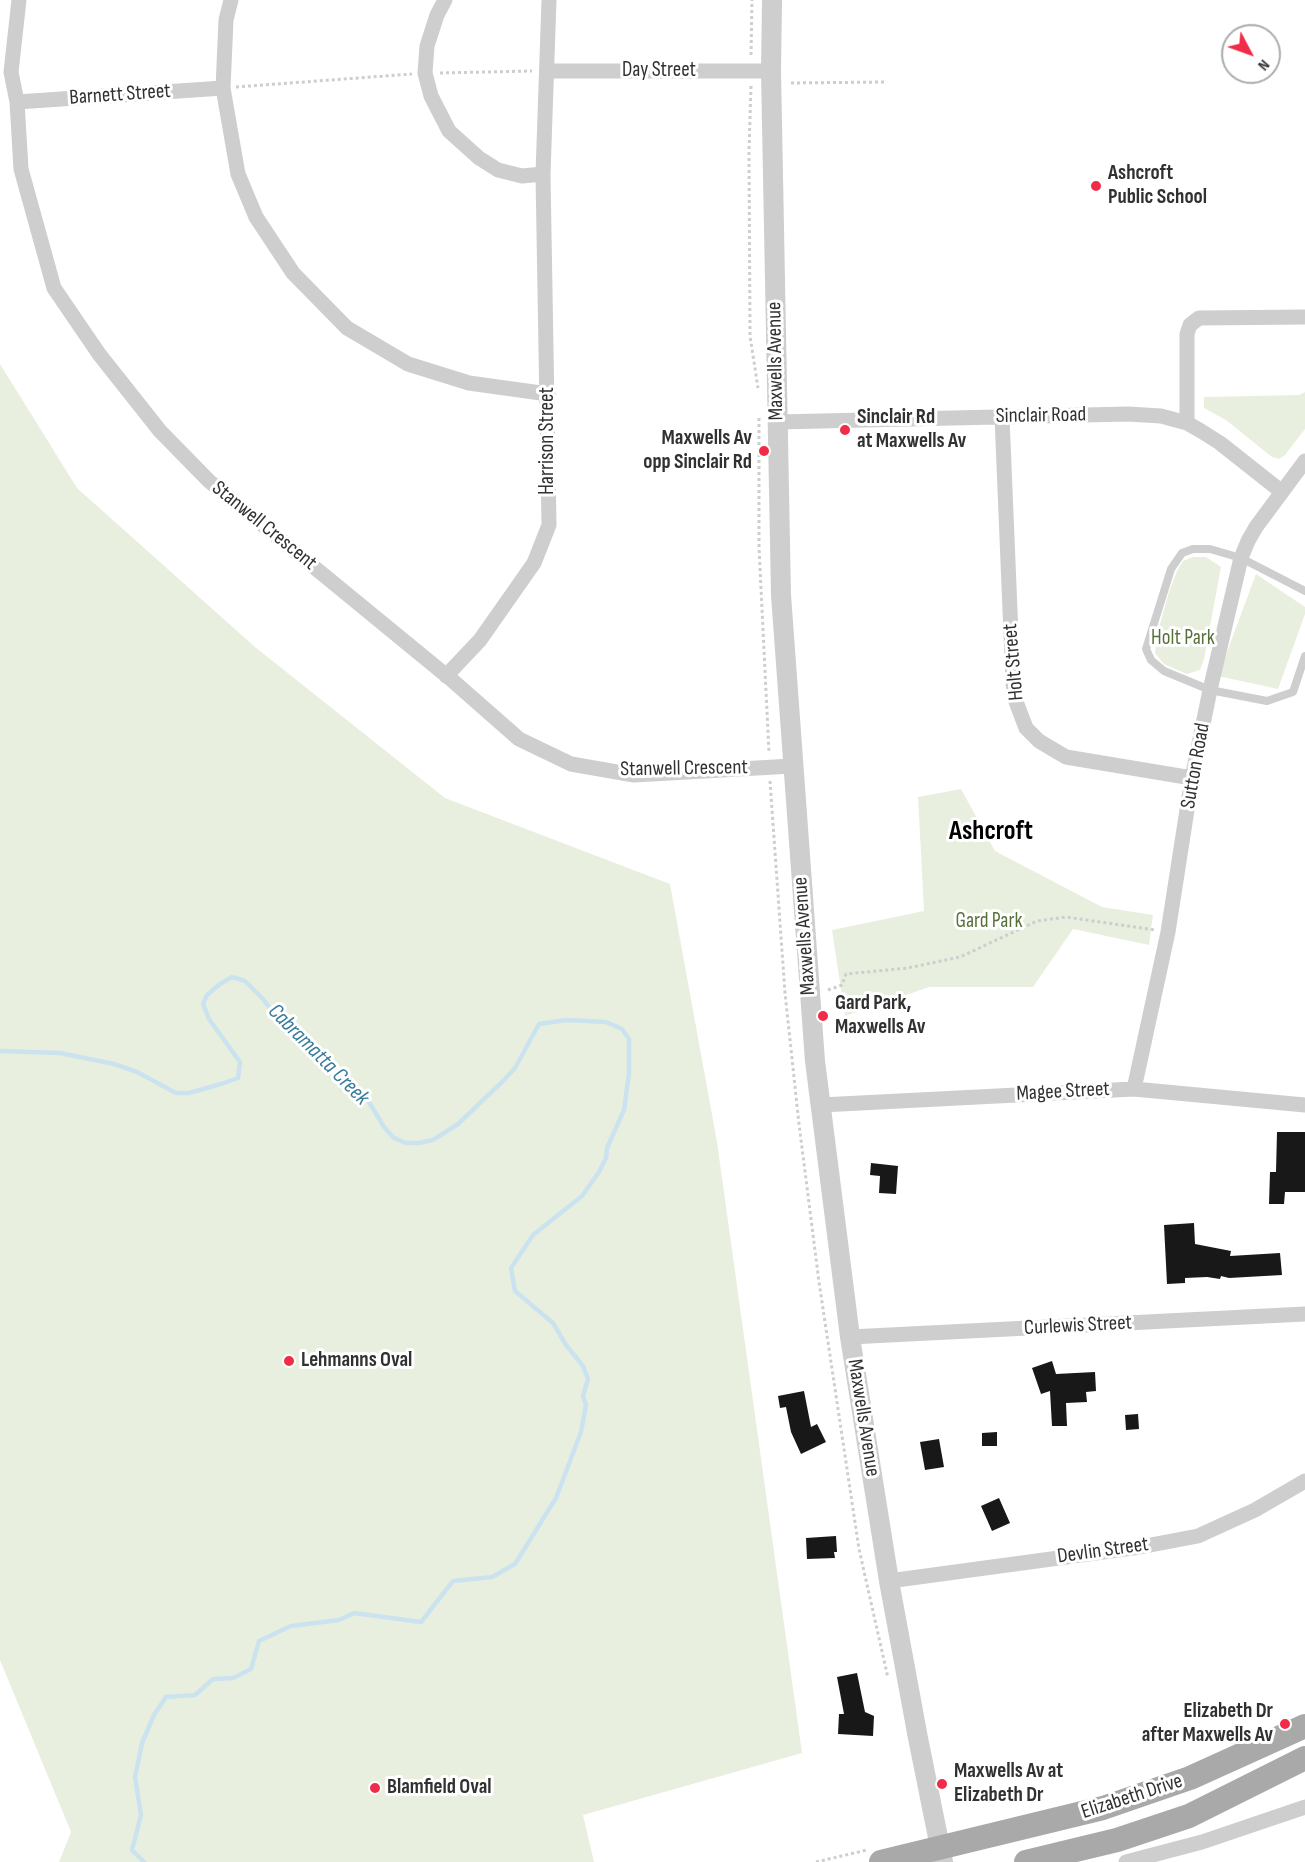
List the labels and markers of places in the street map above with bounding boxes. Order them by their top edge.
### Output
place label: Ashcroft Public School [1108,161,1207,211]
marker: Ashcroft Public School [1089,179,1103,193]
place label: Sinclair Rd at Maxwells Av [857,405,966,455]
marker: Sinclair Rd at Maxwells Av [838,423,852,437]
place label: Maxwells Av opp Sinclair Rd [643,426,752,476]
marker: Maxwells Av opp Sinclair Rd [757,444,771,458]
place label: Gard Park, Maxwells Av [835,991,925,1041]
marker: Gard Park, Maxwells Av [816,1009,830,1023]
place label: Lehmanns Oval [301,1348,412,1374]
marker: Lehmanns Oval [282,1354,296,1368]
place label: Elizabeth Dr after Maxwells Av [1142,1699,1273,1749]
marker: Elizabeth Dr after Maxwells Av [1278,1717,1292,1731]
place label: Maxwells Av at Elizabeth Dr [954,1759,1063,1809]
place label: Blamfield Oval [387,1775,491,1801]
marker: Maxwells Av at Elizabeth Dr [935,1777,949,1791]
marker: Blamfield Oval [368,1781,382,1795]

